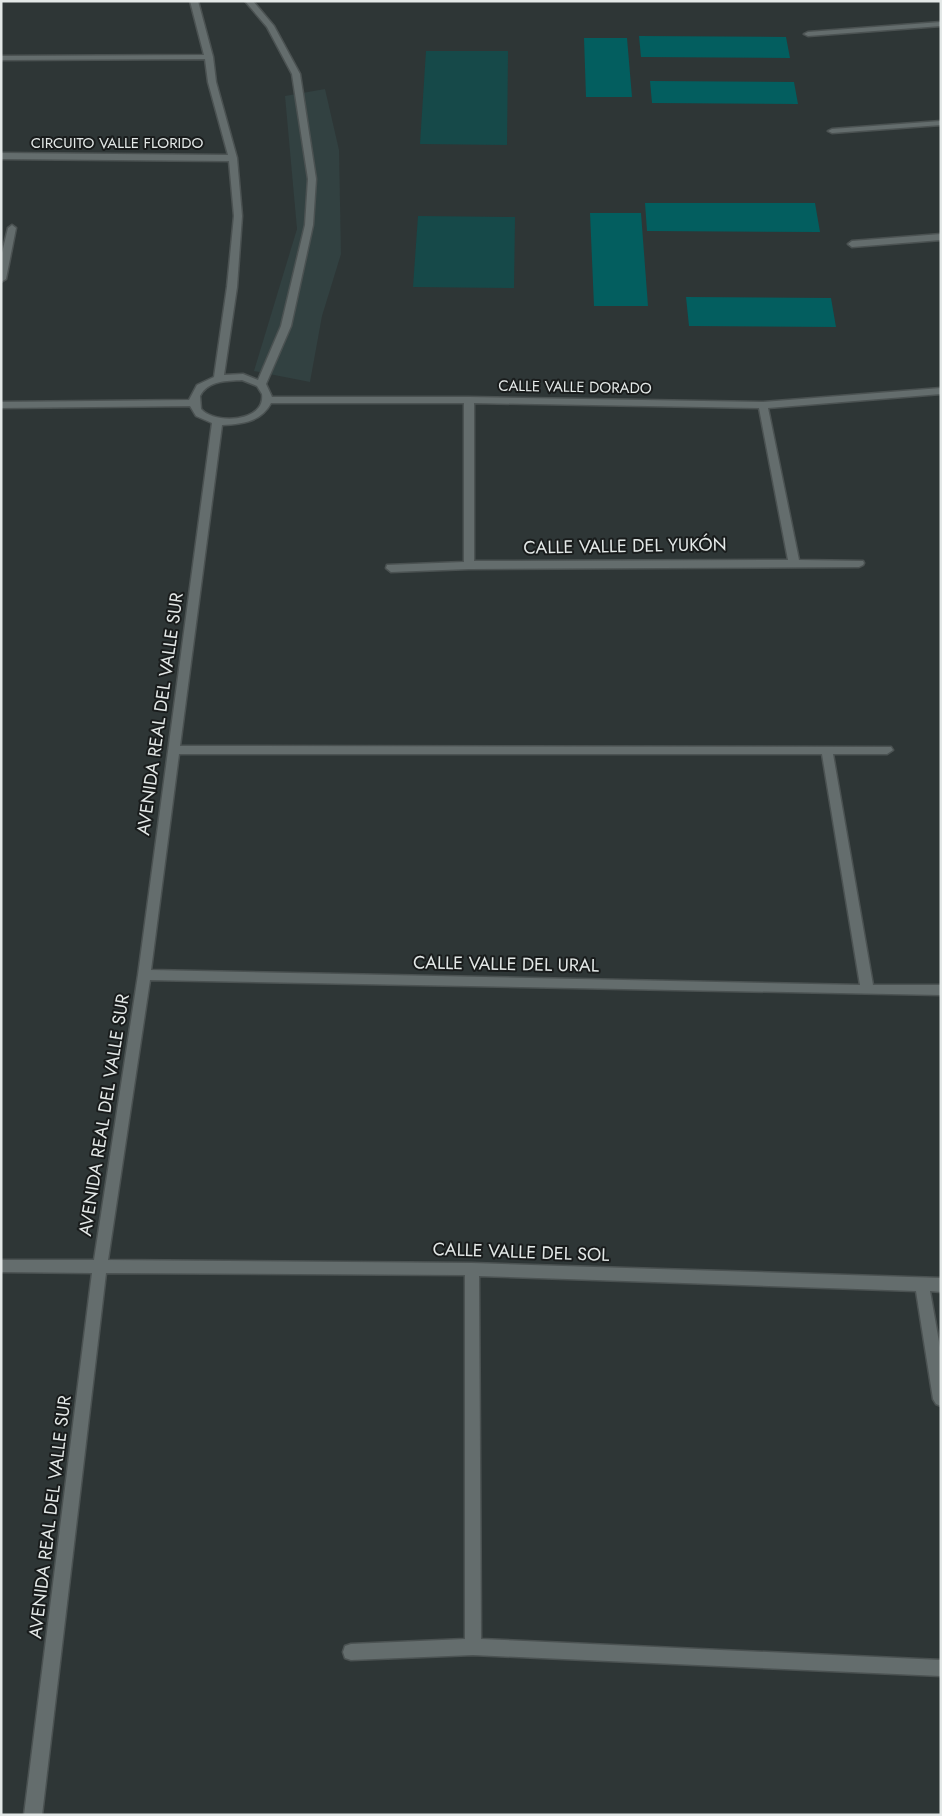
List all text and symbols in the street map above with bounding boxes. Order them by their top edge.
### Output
street label: CIRCUITO VALLE FLORIDO [31,132,203,154]
street label: CALLE VALLE DORADO [498,375,652,399]
street label: CALLE VALLE DEL YUKÓN [523,531,727,561]
street label: AVENIDA REAL DEL VALLE SUR [130,591,190,837]
street label: CALLE VALLE DEL URAL [413,949,599,979]
street label: AVENIDA REAL DEL VALLE SUR [72,992,136,1238]
street label: CALLE VALLE DEL SOL [432,1236,610,1268]
street label: AVENIDA REAL DEL VALLE SUR [22,1394,78,1640]

